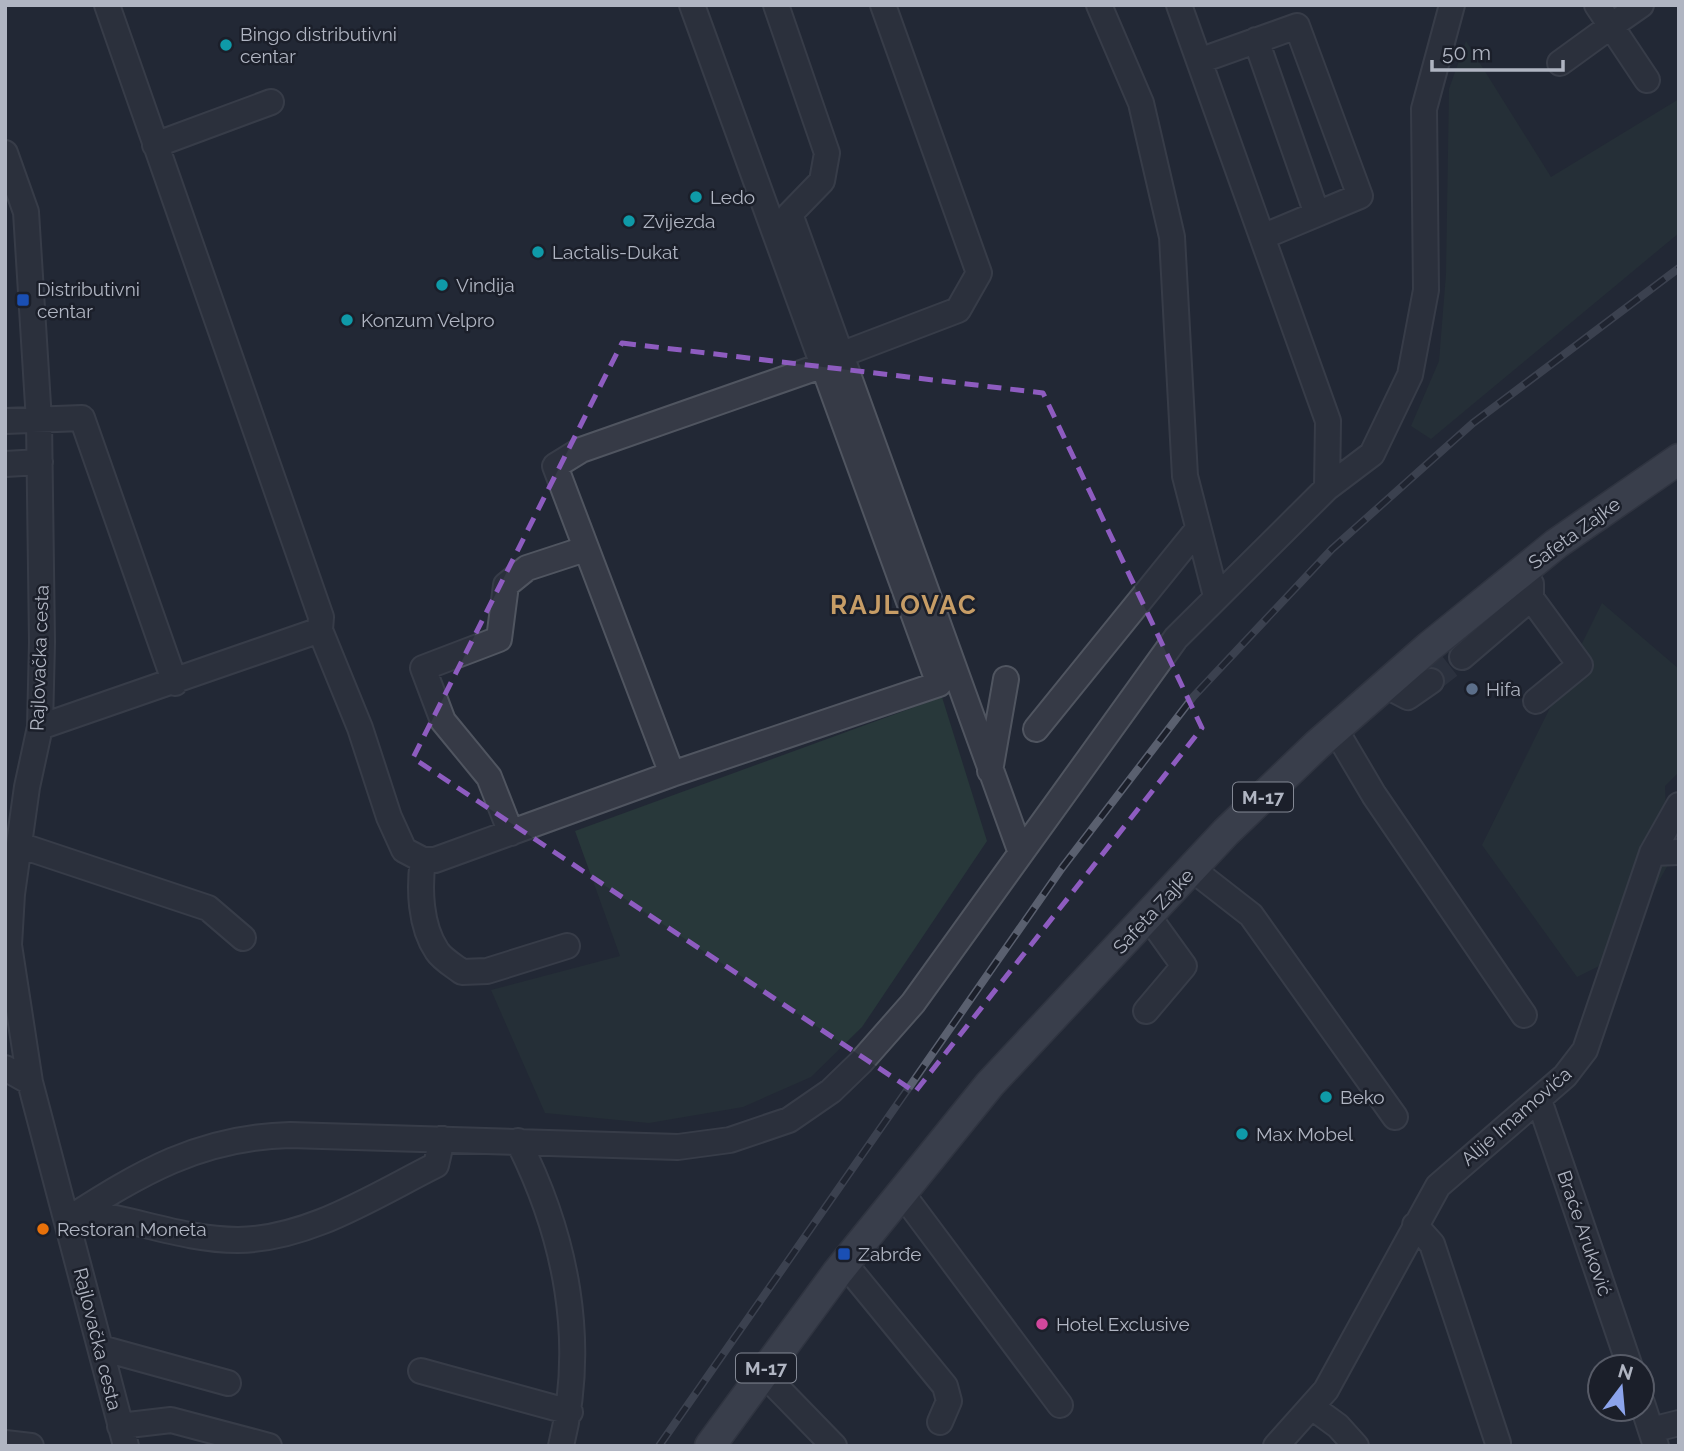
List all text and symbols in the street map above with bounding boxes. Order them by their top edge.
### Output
place label: Bingo distributivni centar [240,23,397,67]
scale bar [1432,28,1563,72]
marker: Bingo distributivni centar [218,37,234,53]
text: 50 m [1442,40,1491,65]
place label: Ledo [710,186,755,208]
marker: Ledo [688,189,704,205]
place label: Zvijezda [643,210,715,232]
marker: Zvijezda [621,213,637,229]
place label: Lactalis-Dukat [552,241,679,263]
marker: Lactalis-Dukat [530,244,546,260]
place label: Vindija [456,274,515,296]
marker: Vindija [434,277,450,293]
place label: Distributivni centar [37,278,140,322]
marker: Distributivni centar [15,292,31,308]
place label: Konzum Velpro [361,309,495,331]
marker: Konzum Velpro [339,312,355,328]
street label: Safeta Zajke [1524,492,1624,574]
street label: Rajlovačka cesta [25,585,53,731]
district label: RAJLOVAC [830,590,978,620]
place label: Hifa [1486,678,1521,700]
marker: Hifa [1464,681,1480,697]
road number: M-17 [1233,782,1293,812]
street label: Safeta Zajke [1108,864,1198,958]
street label: Alije Imamovića [1457,1062,1575,1170]
place label: Beko [1340,1086,1385,1108]
marker: Beko [1318,1089,1334,1105]
place label: Max Mobel [1256,1123,1354,1145]
marker: Max Mobel [1234,1126,1250,1142]
street label: Braće Aruković [1553,1167,1617,1299]
place label: Restoran Moneta [57,1218,207,1240]
marker: Restoran Moneta [35,1221,51,1237]
place label: Zabrđe [858,1243,921,1265]
marker: Zabrđe [836,1246,852,1262]
street label: Rajlovačka cesta [70,1265,126,1413]
place label: Hotel Exclusive [1056,1313,1190,1335]
marker: Hotel Exclusive [1034,1316,1050,1332]
road number: M-17 [736,1353,796,1382]
north arrow [1586,1353,1656,1423]
text: N [1616,1359,1636,1384]

